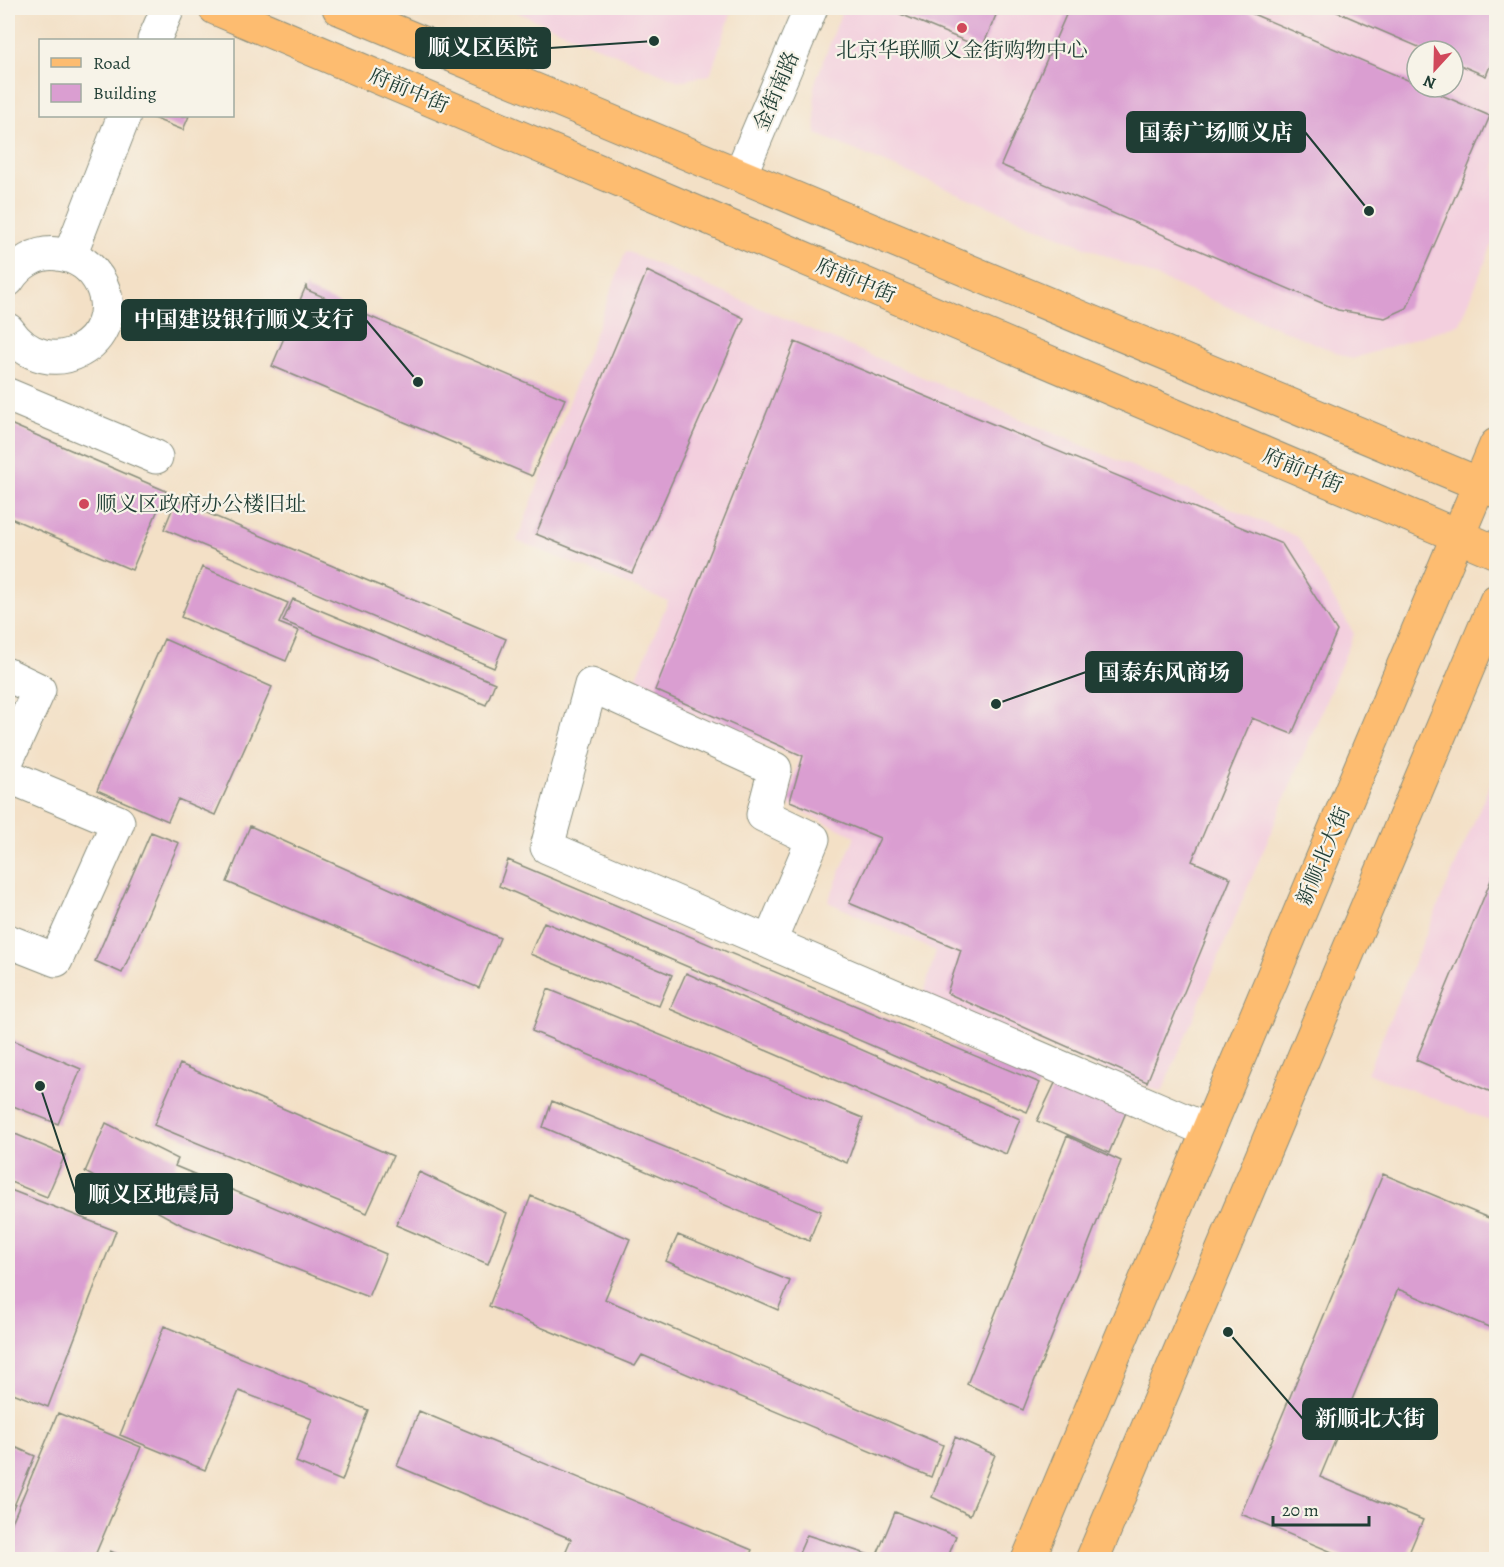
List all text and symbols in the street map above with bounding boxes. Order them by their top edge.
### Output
marker: 北京华联顺义金街购物中心 [955,21,969,35]
callout: 顺义区医院 [416,28,550,68]
text: 顺义区医院 [428,33,538,63]
place label: 北京华联顺义金街购物中心 [836,36,1088,64]
legend [39,39,234,117]
north arrow [1405,39,1465,99]
street label: 金街南路 [747,47,805,135]
text: Road [93,51,131,75]
street label: 府前中街 [365,61,453,119]
text: N [1420,69,1439,94]
text: Building [93,81,157,105]
callout: 国泰广场顺义店 [1127,112,1305,152]
text: 国泰广场顺义店 [1139,118,1293,148]
street label: 府前中街 [812,251,900,309]
callout: 中国建设银行顺义支行 [122,300,366,340]
text: 中国建设银行顺义支行 [134,305,354,335]
street label: 府前中街 [1259,441,1347,499]
place label: 顺义区政府办公楼旧址 [96,490,306,518]
marker: 顺义区政府办公楼旧址 [77,497,91,511]
callout: 国泰东风商场 [1086,652,1242,692]
text: 国泰东风商场 [1098,658,1230,688]
street label: 新顺北大街 [1290,802,1356,910]
callout: 顺义区地震局 [76,1174,232,1214]
text: 顺义区地震局 [88,1180,220,1210]
callout: 新顺北大街 [1303,1399,1437,1439]
text: 新顺北大街 [1315,1404,1425,1434]
scale bar [1273,1489,1369,1527]
text: 20 m [1282,1498,1319,1522]

